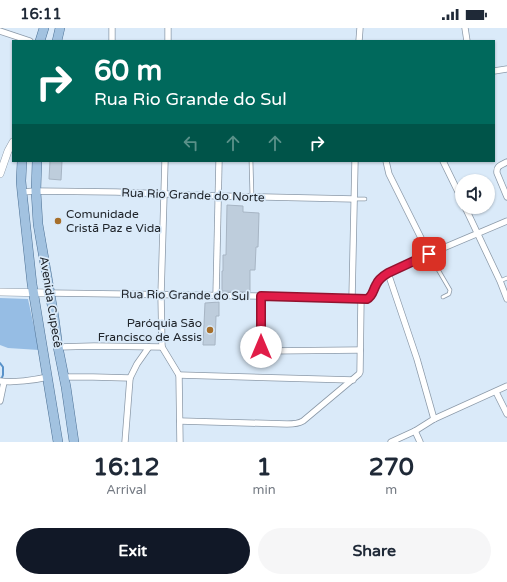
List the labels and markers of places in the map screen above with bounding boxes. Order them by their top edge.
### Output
place label: Comunidade Cristã Paz e Vida [66,207,161,235]
marker: Comunidade Cristã Paz e Vida [53,216,63,226]
pin [412,237,446,271]
place label: Paróquia São Francisco de Assis [98,316,202,344]
marker: Paróquia São Francisco de Assis [205,325,215,335]

